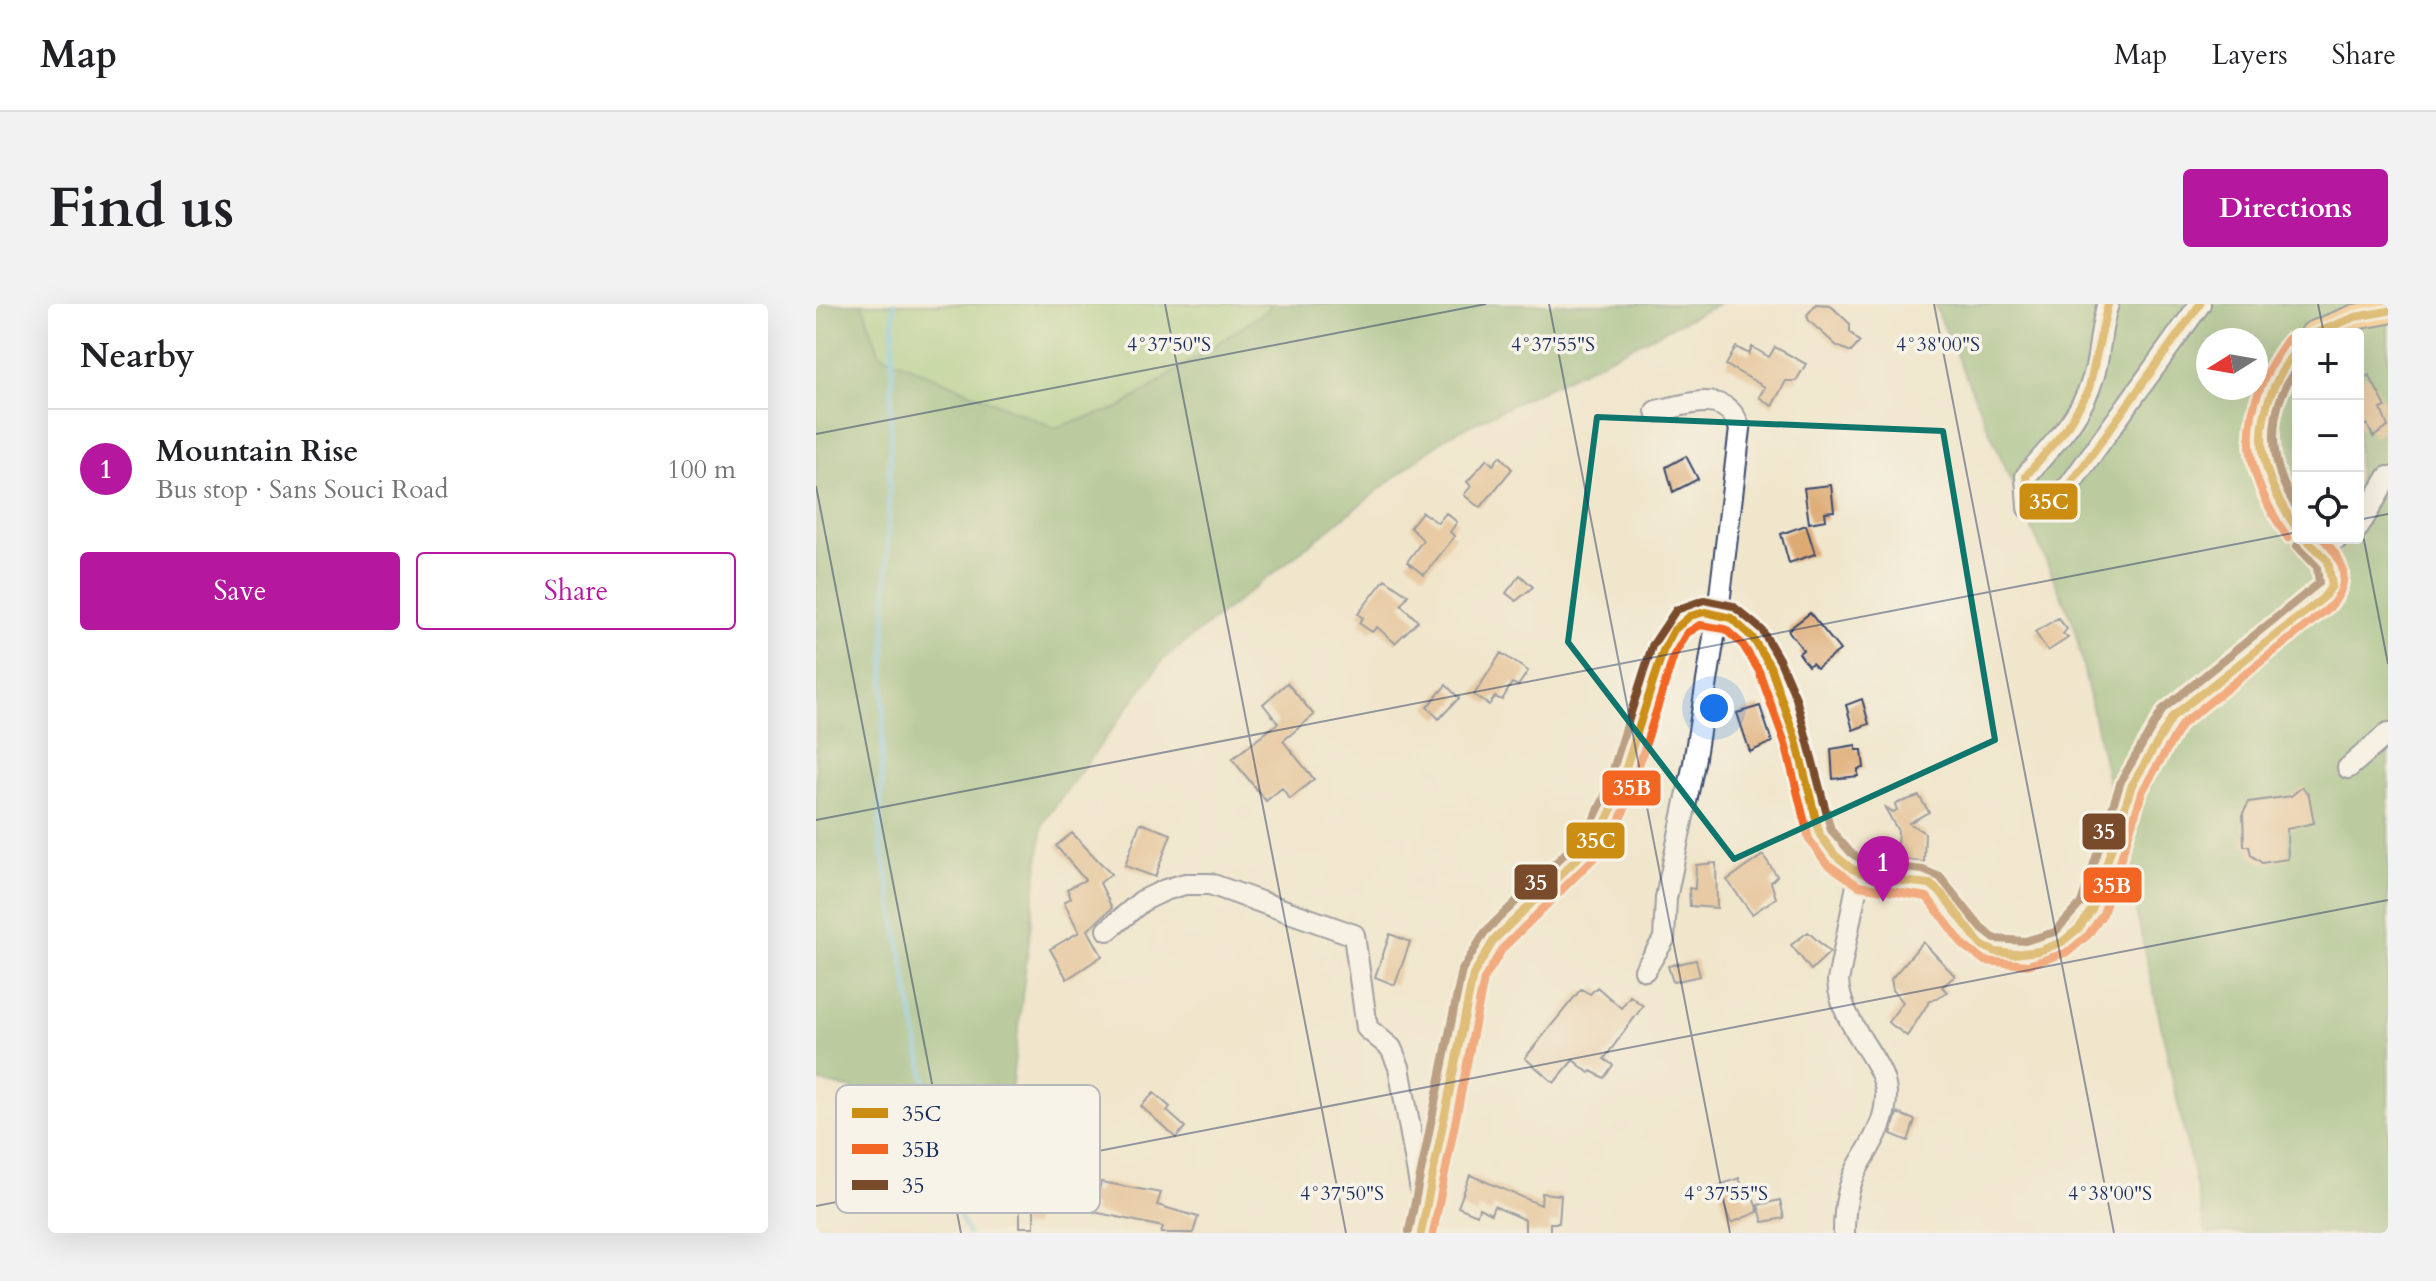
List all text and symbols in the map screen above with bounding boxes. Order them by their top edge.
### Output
text: Map [40,29,117,81]
text: Map [2114,36,2167,74]
text: Layers [2211,36,2288,74]
text: Share [2332,36,2396,74]
button: Directions [2183,169,2388,247]
text: Find us [48,171,234,246]
north arrow [2196,328,2268,400]
map controls [2292,328,2364,544]
button: + [2292,328,2364,400]
text: 4°37'50"S [1127,331,1211,358]
text: 4°37'55"S [1511,331,1595,358]
text: 4°38'00"S [1896,331,1980,358]
text: Nearby [80,333,195,379]
button: − [2292,400,2364,472]
text: Mountain Rise [156,431,358,472]
text: 1 [99,452,113,487]
text: 100 m [667,452,736,487]
text: Bus stop · Sans Souci Road [156,472,448,507]
button: locate [2292,472,2364,544]
line badge: 35C [2018,482,2079,521]
text: 35C [2029,487,2069,517]
button: Save [80,552,400,630]
button: Share [416,552,736,630]
your location [1694,688,1734,728]
line badge: 35B [1601,769,1662,807]
text: 35B [1613,773,1651,803]
line badge: 35 [2081,812,2127,851]
text: 35 [2093,817,2115,847]
line badge: 35C [1565,821,1626,860]
text: 35C [1576,826,1616,856]
pin: 1 [1857,836,1909,902]
line badge: 35 [1513,863,1559,901]
line badge: 35B [2082,866,2143,904]
text: 35 [1525,868,1547,898]
text: 35B [2093,871,2131,901]
legend [836,1085,1100,1213]
text: 35C [902,1099,941,1129]
text: 35B [902,1135,940,1165]
text: 35 [902,1171,925,1201]
text: 4°37'50"S [1300,1180,1384,1207]
text: 4°37'55"S [1684,1180,1768,1207]
text: 4°38'00"S [2068,1180,2152,1207]

